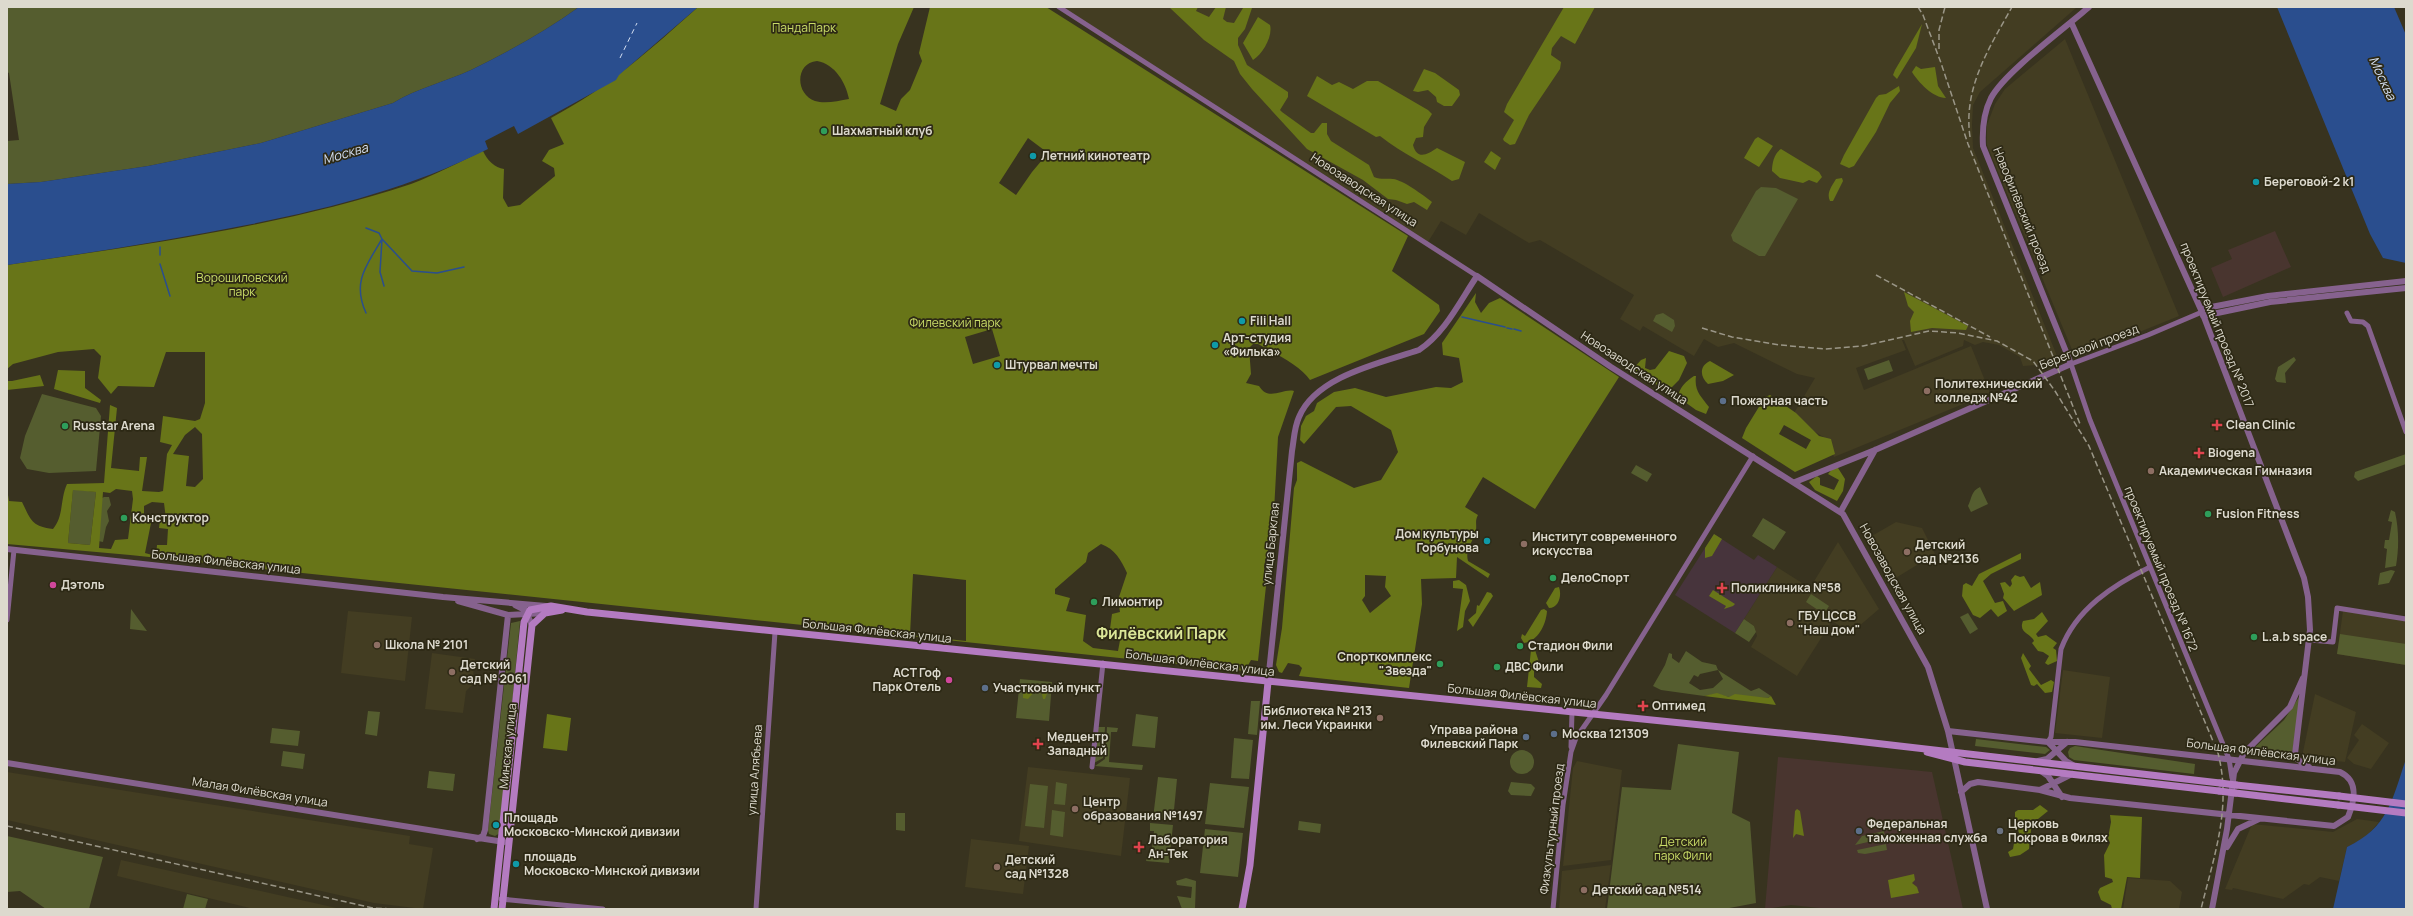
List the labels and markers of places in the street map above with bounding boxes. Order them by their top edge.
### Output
place label: Шахматный клуб [832,122,932,139]
marker: Шахматный клуб [819,126,829,136]
place label: Летний кинотеатр [1041,147,1150,164]
marker: Летний кинотеатр [1028,151,1038,161]
place label: Береговой-2 k1 [2264,173,2354,190]
marker: Береговой-2 k1 [2251,177,2261,187]
place label: Fili Hall [1250,312,1291,329]
marker: Fili Hall [1237,316,1247,326]
place label: Арт-студия «Филька» [1223,329,1291,360]
marker: Арт-студия «Филька» [1210,340,1220,350]
place label: Штурвал мечты [1005,356,1098,373]
marker: Штурвал мечты [992,360,1002,370]
place label: Политехнический колледж №42 [1935,375,2043,406]
marker: Политехнический колледж №42 [1922,386,1932,396]
place label: Пожарная часть [1731,392,1828,409]
marker: Пожарная часть [1718,396,1728,406]
place label: Clean Clinic [2226,416,2296,433]
place label: Russtar Arena [73,417,155,434]
marker: Clean Clinic [2211,419,2223,431]
marker: Russtar Arena [60,421,70,431]
place label: Biogena [2208,444,2255,461]
marker: Biogena [2193,447,2205,459]
place label: Академическая Гимназия [2159,462,2312,479]
marker: Академическая Гимназия [2146,466,2156,476]
place label: Fusion Fitness [2216,505,2300,522]
place label: Конструктор [132,509,209,526]
marker: Fusion Fitness [2203,509,2213,519]
marker: Конструктор [119,513,129,523]
place label: Дом культуры Горбунова [1395,525,1479,556]
place label: Институт современного искусства [1532,528,1677,559]
marker: Дом культуры Горбунова [1482,536,1492,546]
place label: Детский сад №2136 [1915,536,1979,567]
marker: Институт современного искусства [1519,539,1529,549]
marker: Детский сад №2136 [1902,547,1912,557]
place label: ДелоСпорт [1561,569,1630,586]
marker: ДелоСпорт [1548,573,1558,583]
place label: Дэтоль [61,576,105,593]
place label: Поликлиника №58 [1731,579,1841,596]
marker: Дэтоль [48,580,58,590]
marker: Поликлиника №58 [1716,582,1728,594]
place label: Лимонтир [1102,593,1163,610]
marker: Лимонтир [1089,597,1099,607]
place label: ГБУ ЦССВ "Наш дом" [1798,607,1860,638]
marker: ГБУ ЦССВ "Наш дом" [1785,618,1795,628]
place label: L.a.b space [2262,628,2327,645]
marker: L.a.b space [2249,632,2259,642]
place label: Школа № 2101 [385,636,468,653]
place label: Стадион Фили [1528,637,1613,654]
marker: Школа № 2101 [372,640,382,650]
marker: Стадион Фили [1515,641,1525,651]
place label: Спорткомплекс "Звезда" [1337,648,1432,679]
place label: Детский сад № 2061 [460,656,527,687]
place label: ДВС Фили [1505,658,1564,675]
marker: Спорткомплекс "Звезда" [1435,659,1445,669]
marker: ДВС Фили [1492,662,1502,672]
place label: АСТ Гоф Парк Отель [872,664,941,695]
marker: Детский сад № 2061 [447,667,457,677]
marker: АСТ Гоф Парк Отель [944,675,954,685]
place label: Участковый пункт [993,679,1101,696]
marker: Участковый пункт [980,683,990,693]
place label: Оптимед [1652,697,1706,714]
marker: Оптимед [1637,700,1649,712]
place label: Библиотека № 213 им. Леси Украинки [1261,702,1372,733]
marker: Библиотека № 213 им. Леси Украинки [1375,713,1385,723]
place label: Управа района Филевский Парк [1421,721,1519,752]
place label: Москва 121309 [1562,725,1649,742]
place label: Медцентр Западный [1047,728,1108,759]
marker: Москва 121309 [1549,729,1559,739]
marker: Управа района Филевский Парк [1521,732,1531,742]
marker: Медцентр Западный [1032,738,1044,750]
place label: Центр образования №1497 [1083,793,1203,824]
marker: Центр образования №1497 [1070,804,1080,814]
place label: Площадь Московско-Минской дивизии [504,809,680,840]
place label: Федеральная таможенная служба [1867,815,1988,846]
place label: Церковь Покрова в Филях [2008,815,2108,846]
marker: Площадь Московско-Минской дивизии [491,820,501,830]
marker: Федеральная таможенная служба [1854,826,1864,836]
marker: Церковь Покрова в Филях [1995,826,2005,836]
place label: Лаборатория Ан-Тек [1148,831,1228,862]
marker: Лаборатория Ан-Тек [1133,841,1145,853]
place label: площадь Московско-Минской дивизии [524,848,700,879]
place label: Детский сад №1328 [1005,851,1069,882]
marker: площадь Московско-Минской дивизии [511,859,521,869]
marker: Детский сад №1328 [992,862,1002,872]
place label: Детский сад №514 [1592,881,1702,898]
marker: Детский сад №514 [1579,885,1589,895]

